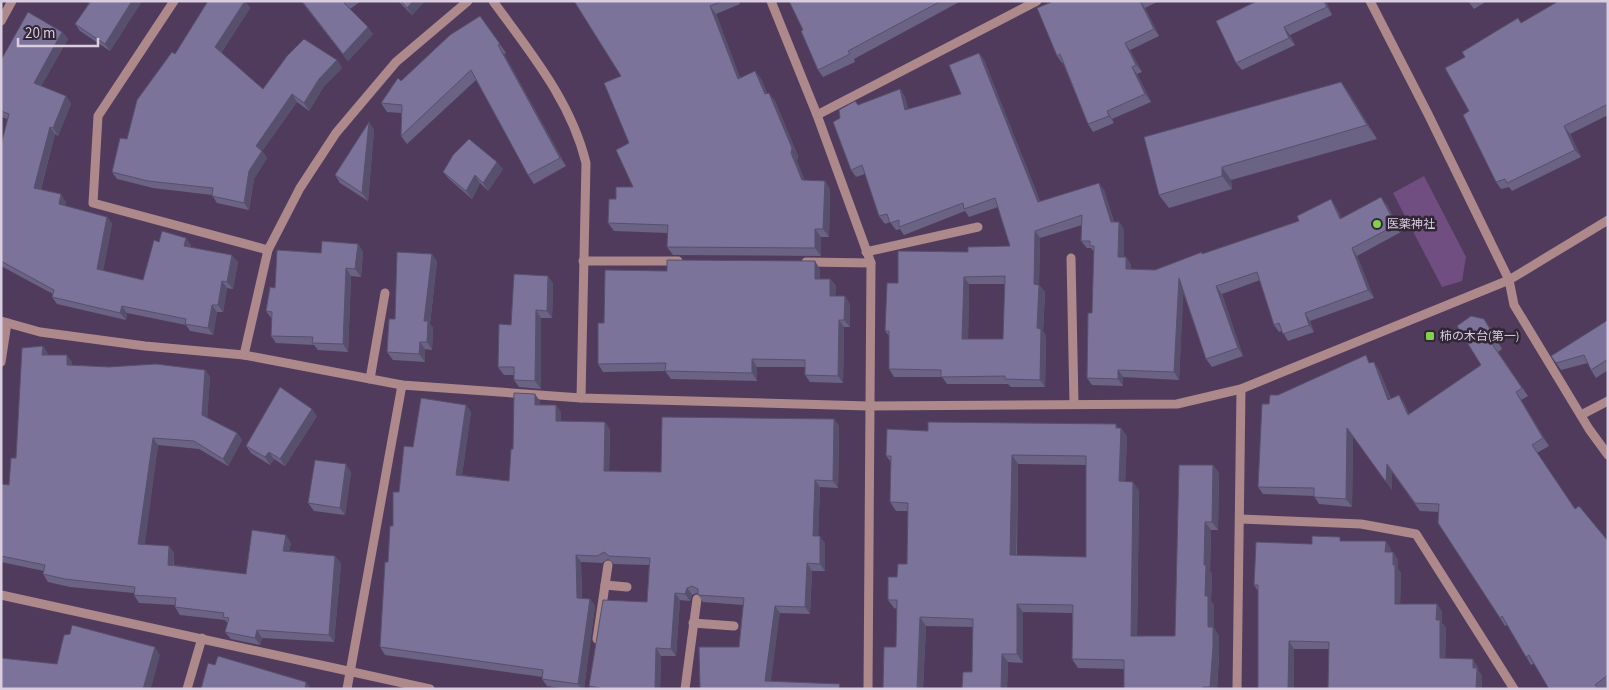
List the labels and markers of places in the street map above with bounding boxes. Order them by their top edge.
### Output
place label: 医薬神社 [1387,216,1435,233]
marker: 医薬神社 [1371,218,1383,230]
place label: 柿の木台(第一) [1440,328,1519,345]
marker: 柿の木台(第一) [1424,330,1436,342]

